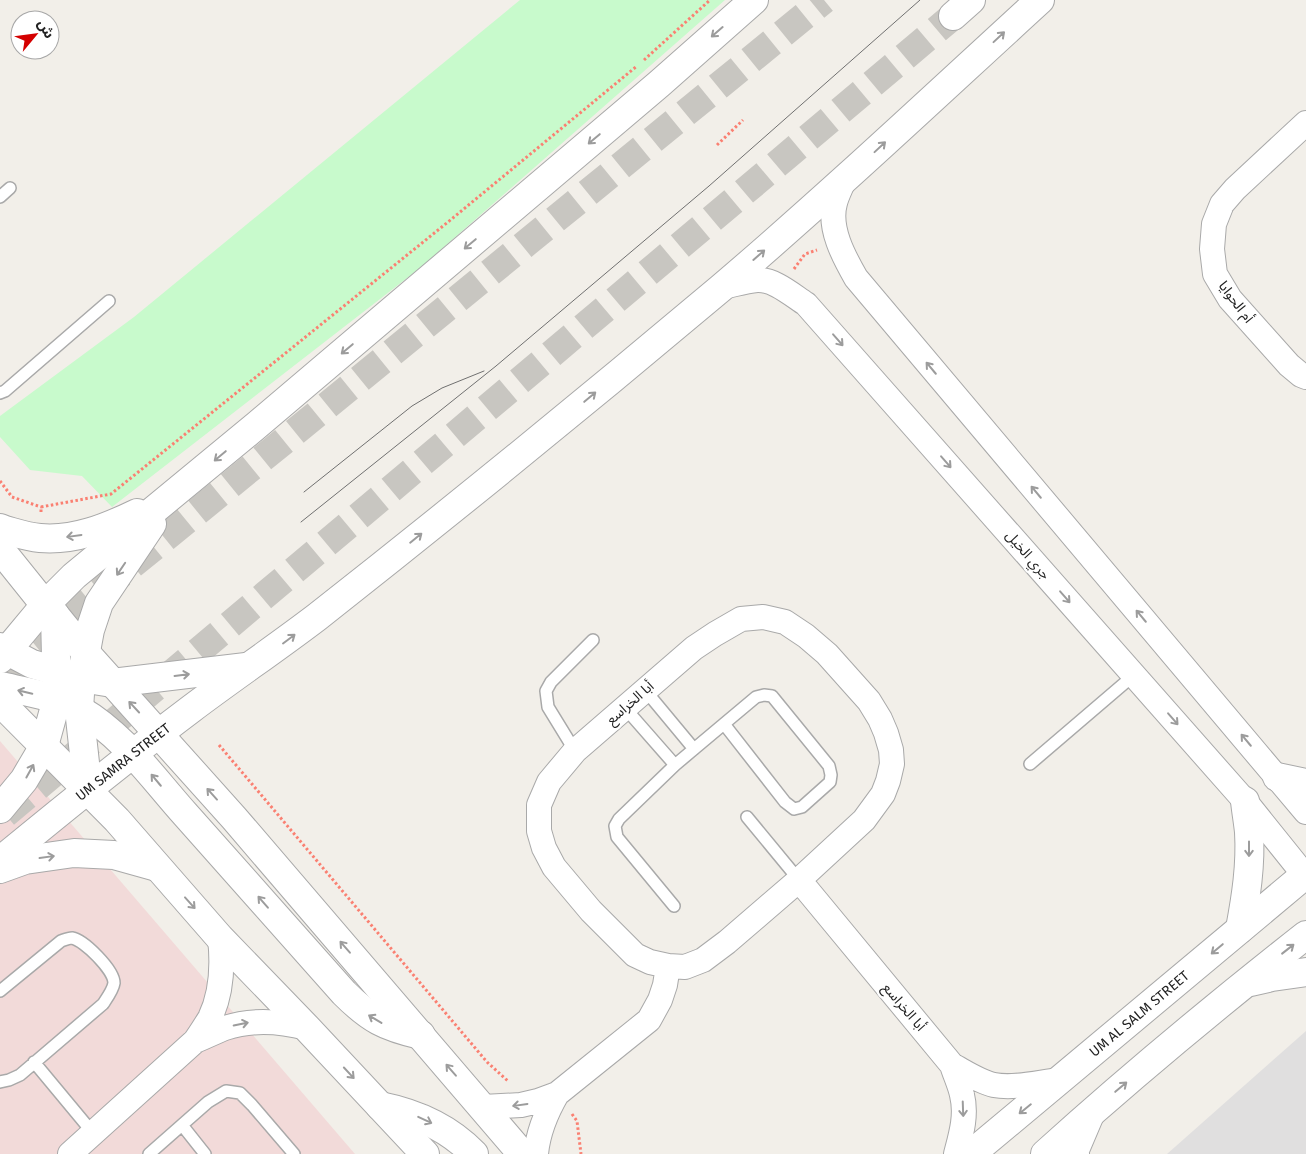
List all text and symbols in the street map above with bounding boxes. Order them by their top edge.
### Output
north arrow [10,10,60,60]
text: ش [34,16,58,41]
one-way arrow [711,26,724,37]
one-way arrow [993,31,1006,43]
one-way arrow [588,133,601,144]
one-way arrow [873,142,886,153]
one-way arrow [464,238,477,250]
one-way arrow [752,249,765,261]
street label: أم الحوايا [1213,277,1258,328]
one-way arrow [832,334,844,347]
one-way arrow [340,344,353,355]
one-way arrow [925,361,936,374]
one-way arrow [583,392,596,403]
one-way arrow [214,451,227,462]
one-way arrow [940,455,952,468]
one-way arrow [1030,485,1041,498]
street label: جري الخيل [1000,527,1054,584]
one-way arrow [66,531,82,541]
one-way arrow [410,533,423,544]
one-way arrow [116,562,127,576]
one-way arrow [1059,590,1071,603]
one-way arrow [1135,609,1146,622]
one-way arrow [282,633,295,644]
one-way arrow [174,670,190,680]
street label: أبا الخراسع [602,677,659,730]
one-way arrow [17,687,33,696]
one-way arrow [128,700,140,713]
one-way arrow [1167,712,1178,725]
street label: UM SAMRA STREET [72,719,174,804]
one-way arrow [1240,733,1251,746]
one-way arrow [25,764,35,778]
one-way arrow [150,774,161,787]
one-way arrow [206,787,218,800]
one-way arrow [1244,841,1254,857]
one-way arrow [38,852,54,862]
one-way arrow [257,896,269,909]
one-way arrow [184,897,195,910]
one-way arrow [340,941,351,954]
one-way arrow [1210,943,1223,954]
one-way arrow [1281,943,1294,954]
street label: UM AL SALM STREET [1086,966,1193,1060]
street label: أبا الخراسع [877,979,930,1036]
one-way arrow [369,1013,383,1023]
one-way arrow [232,1019,248,1029]
one-way arrow [445,1064,456,1077]
one-way arrow [343,1066,354,1079]
one-way arrow [1114,1082,1127,1093]
one-way arrow [513,1100,529,1110]
one-way arrow [958,1100,968,1117]
one-way arrow [1019,1104,1032,1115]
one-way arrow [417,1116,432,1126]

